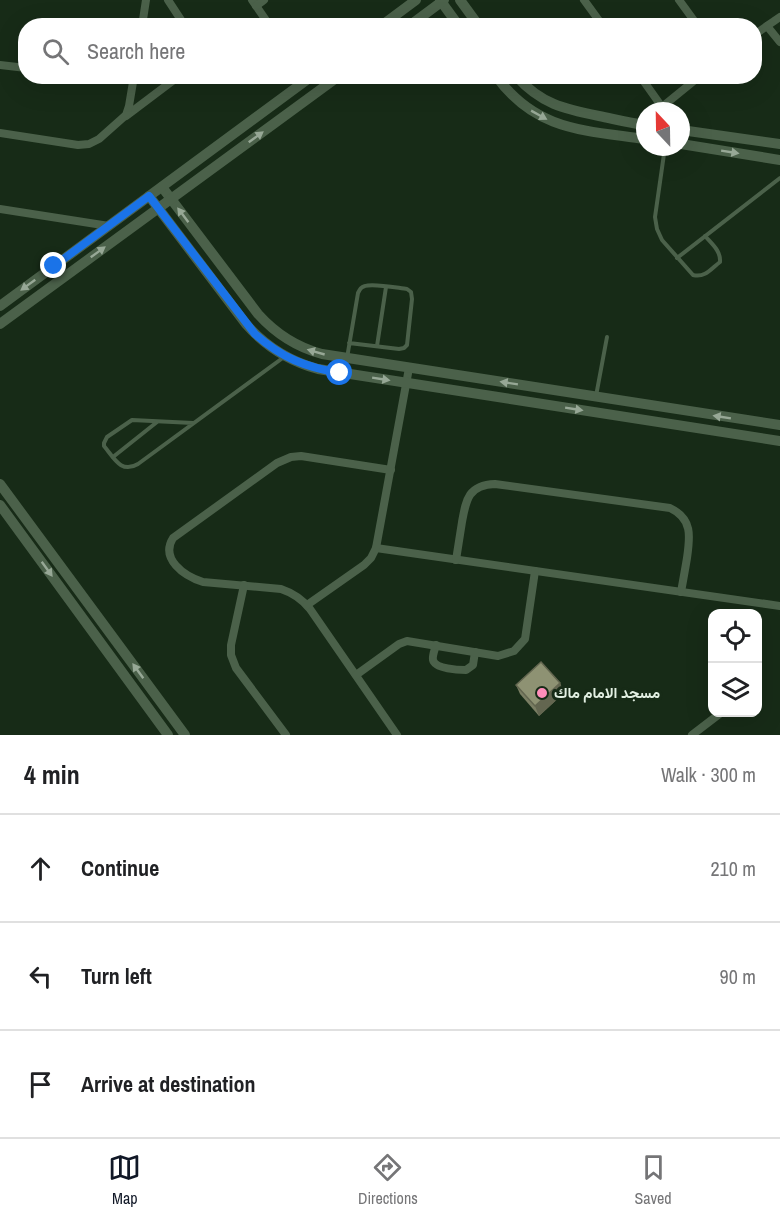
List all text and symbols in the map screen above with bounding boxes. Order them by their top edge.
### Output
search box [18,18,762,84]
icon: search [39,35,72,68]
text: Search here [87,36,185,66]
north arrow [636,102,690,156]
one-way arrow [530,110,547,120]
one-way arrow [247,131,263,143]
one-way arrow [721,148,740,157]
one-way arrow [178,208,190,223]
one-way arrow [90,246,106,258]
route end [40,252,66,278]
one-way arrow [21,279,36,291]
one-way arrow [307,347,325,356]
route start [326,359,352,385]
one-way arrow [372,375,391,384]
one-way arrow [499,379,518,388]
one-way arrow [564,405,583,414]
one-way arrow [713,412,732,421]
one-way arrow [41,560,53,576]
map controls [708,609,762,717]
button: locate [708,609,762,663]
one-way arrow [132,663,144,679]
button: layers [708,663,762,717]
place label: مسجد الامام ماك [554,682,660,703]
marker: مسجد الامام ماك [535,686,549,700]
text: 4 min [24,757,80,792]
text: Walk · 300 m [661,761,756,788]
icon: ahead [24,852,57,885]
text: Continue [81,853,159,883]
text: 210 m [710,855,756,882]
icon: left [24,960,57,993]
text: Turn left [81,961,152,991]
text: 90 m [720,963,756,990]
icon: arrive [24,1068,57,1101]
text: Arrive at destination [81,1069,255,1099]
tab: Map [108,1151,141,1209]
tab: Directions [358,1151,418,1209]
tab: Saved [634,1151,672,1209]

